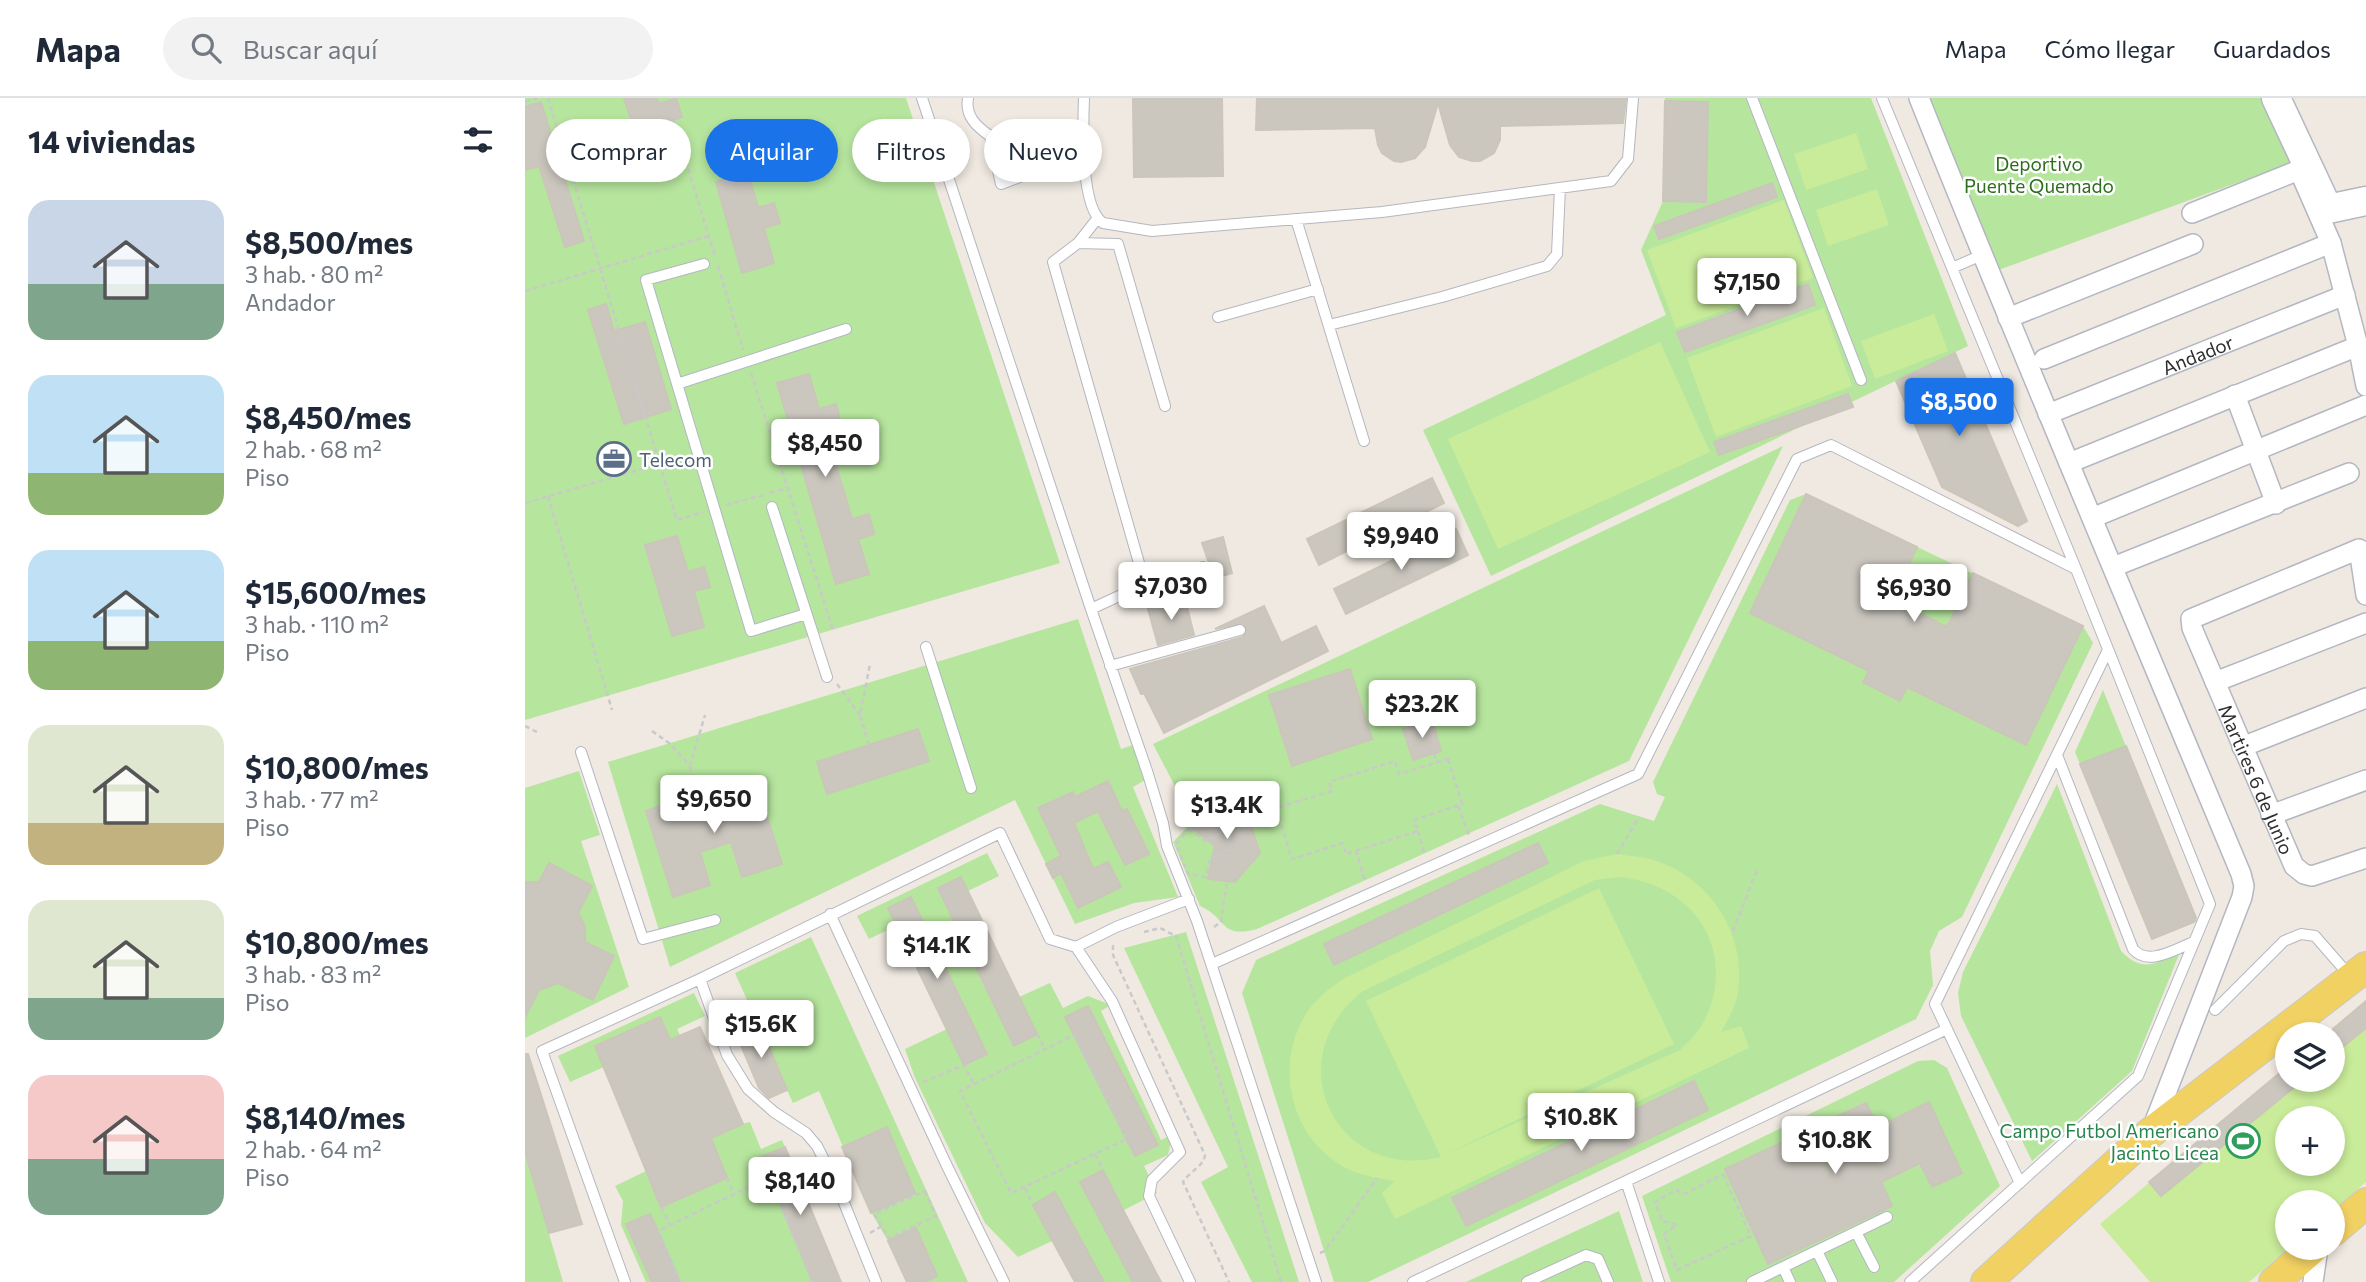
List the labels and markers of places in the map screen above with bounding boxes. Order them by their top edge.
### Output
pin: $7,150 [1690,258,1804,318]
pin: $8,500 [1902,378,2016,438]
pin: $8,450 [768,420,882,479]
office icon: Telecom [595,440,633,478]
place label: Telecom [639,448,712,471]
pin: $9,940 [1344,512,1458,572]
pin: $7,030 [1114,562,1228,622]
pin: $6,930 [1857,564,1971,624]
pin: $23.2K [1365,680,1479,740]
pin: $9,650 [657,776,771,835]
pin: $13.4K [1170,782,1284,841]
pin: $14.1K [880,922,994,981]
pin: $15.6K [704,1000,818,1060]
pin: $10.8K [1524,1094,1638,1153]
pin: $10.8K [1778,1116,1892,1176]
place label: Campo Futbol Americano Jacinto Licea [1999,1119,2219,1164]
sports icon: Campo Futbol Americano Jacinto Licea [2224,1122,2262,1160]
pin: $8,140 [743,1158,857,1217]

